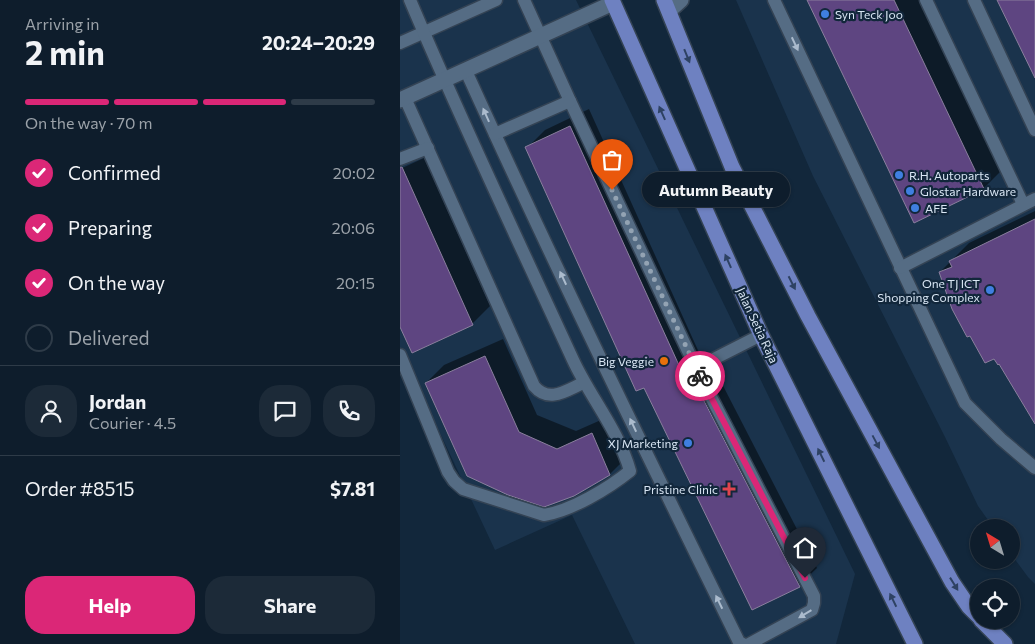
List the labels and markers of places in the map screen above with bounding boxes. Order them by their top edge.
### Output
place label: Syn Teck Joo [835,7,903,22]
marker: Syn Teck Joo [819,8,831,20]
pin [591,139,633,190]
place label: R.H. Autoparts [909,168,989,182]
marker: R.H. Autoparts [893,169,905,181]
callout: Autumn Beauty [642,172,790,208]
place label: Glostar Hardware [920,184,1016,198]
marker: Glostar Hardware [904,185,916,197]
place label: AFE [925,201,947,215]
marker: AFE [909,202,921,214]
place label: One TJ ICT Shopping Complex [877,276,981,304]
marker: One TJ ICT Shopping Complex [984,284,996,296]
place label: Big Veggie [598,354,654,368]
marker: Big Veggie [658,355,670,367]
place label: XJ Marketing [608,436,678,451]
marker: XJ Marketing [682,437,694,449]
place label: Pristine Clinic [643,482,718,496]
marker: Pristine Clinic [722,482,736,496]
pin [784,527,826,578]

